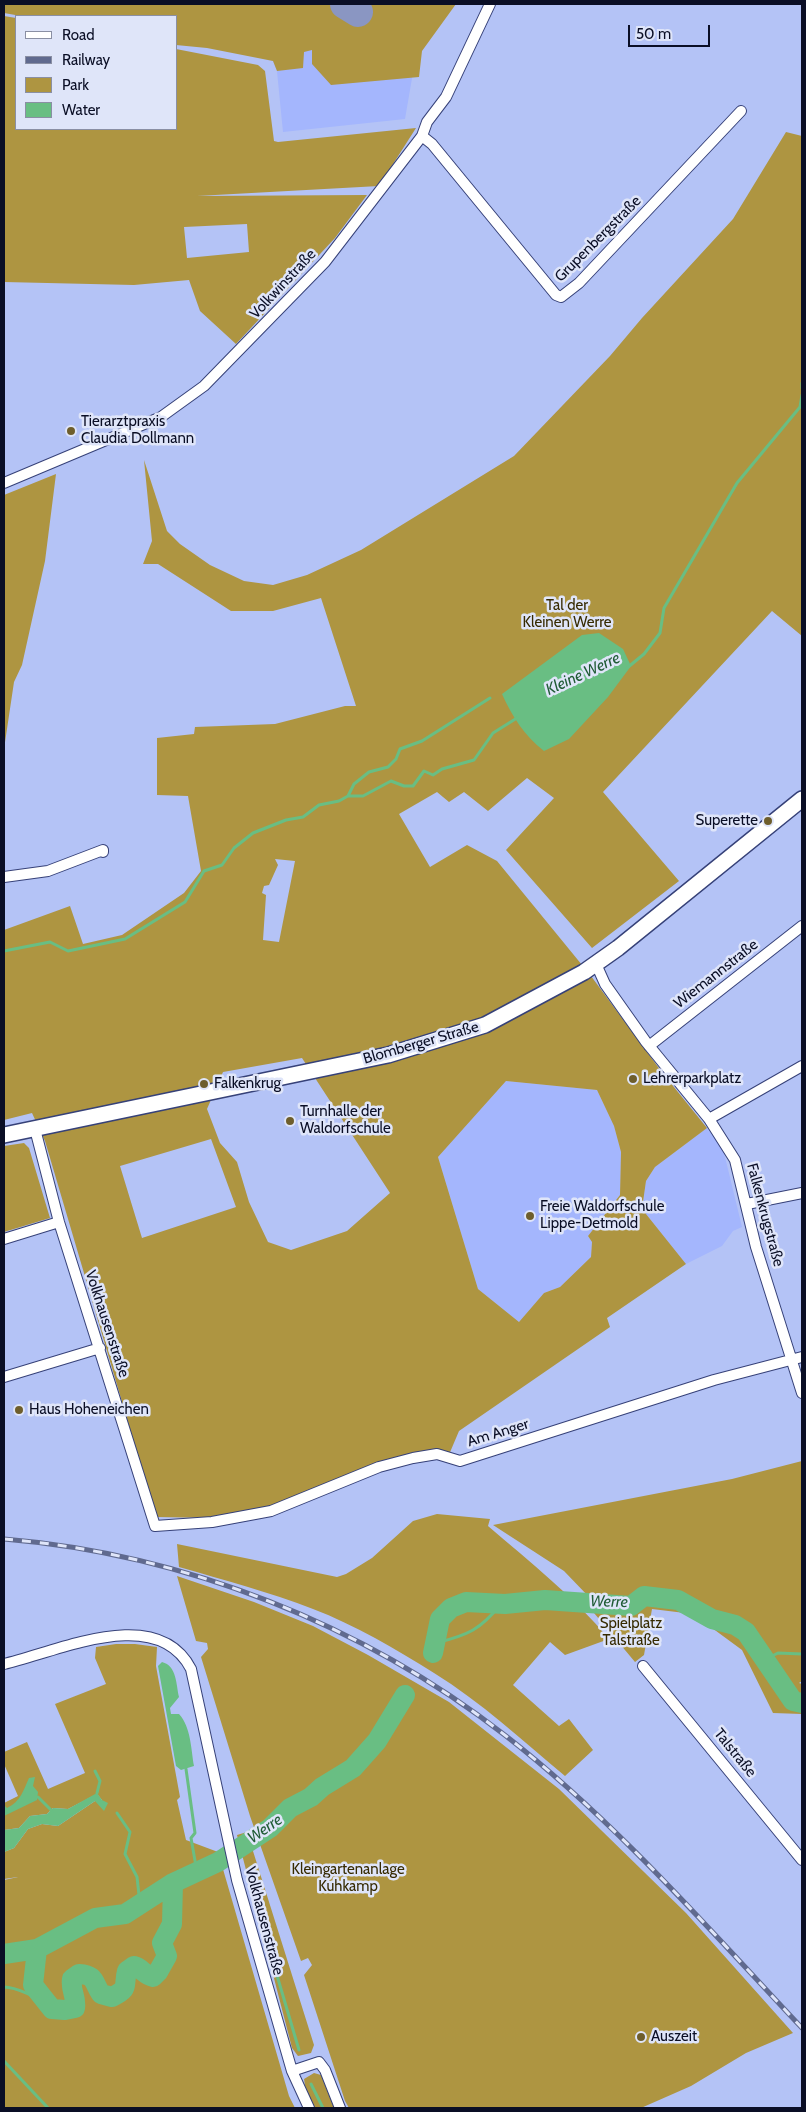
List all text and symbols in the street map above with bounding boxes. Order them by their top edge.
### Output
legend [15,15,178,130]
scale bar [631,15,714,47]
text: 50 m [636,25,671,43]
text: Road [62,26,95,44]
text: Railway [62,51,110,69]
text: Park [62,76,89,94]
text: Water [62,101,100,119]
street label: Grupenbergstraße [551,192,645,286]
street label: Volkwinstraße [246,245,320,323]
place label: Tierarztpraxis Claudia Dollmann [81,413,194,448]
marker: Tierarztpraxis Claudia Dollmann [65,425,77,437]
park label: Tal der Kleinen Werre [523,597,611,632]
water label: Kleine Werre [543,648,623,700]
place label: Superette [695,812,758,830]
marker: Superette [762,815,774,827]
street label: Wiemannstraße [670,936,762,1012]
street label: Blomberger Straße [361,1018,481,1068]
place label: Lehrerparkplatz [643,1070,741,1088]
marker: Lehrerparkplatz [627,1073,639,1085]
place label: Falkenkrug [214,1075,281,1093]
marker: Falkenkrug [198,1078,210,1090]
place label: Turnhalle der Waldorfschule [300,1103,391,1138]
marker: Turnhalle der Waldorfschule [284,1115,296,1127]
street label: Falkenkrugstraße [743,1161,787,1269]
place label: Freie Waldorfschule Lippe-Detmold [540,1198,664,1233]
marker: Freie Waldorfschule Lippe-Detmold [524,1210,536,1222]
street label: Volkhausenstraße [81,1268,133,1380]
place label: Haus Hoheneichen [29,1401,149,1419]
marker: Haus Hoheneichen [13,1404,25,1416]
street label: Am Anger [465,1415,531,1451]
water label: Werre [590,1592,628,1612]
park label: Spielplatz Talstraße [600,1615,662,1650]
street label: Talstraße [710,1725,760,1781]
water label: Werre [244,1810,286,1848]
park label: Kleingartenanlage Kuhkamp [291,1861,405,1896]
street label: Volkhausenstraße [241,1865,287,1977]
place label: Auszeit [651,2028,697,2046]
marker: Auszeit [635,2031,647,2043]

